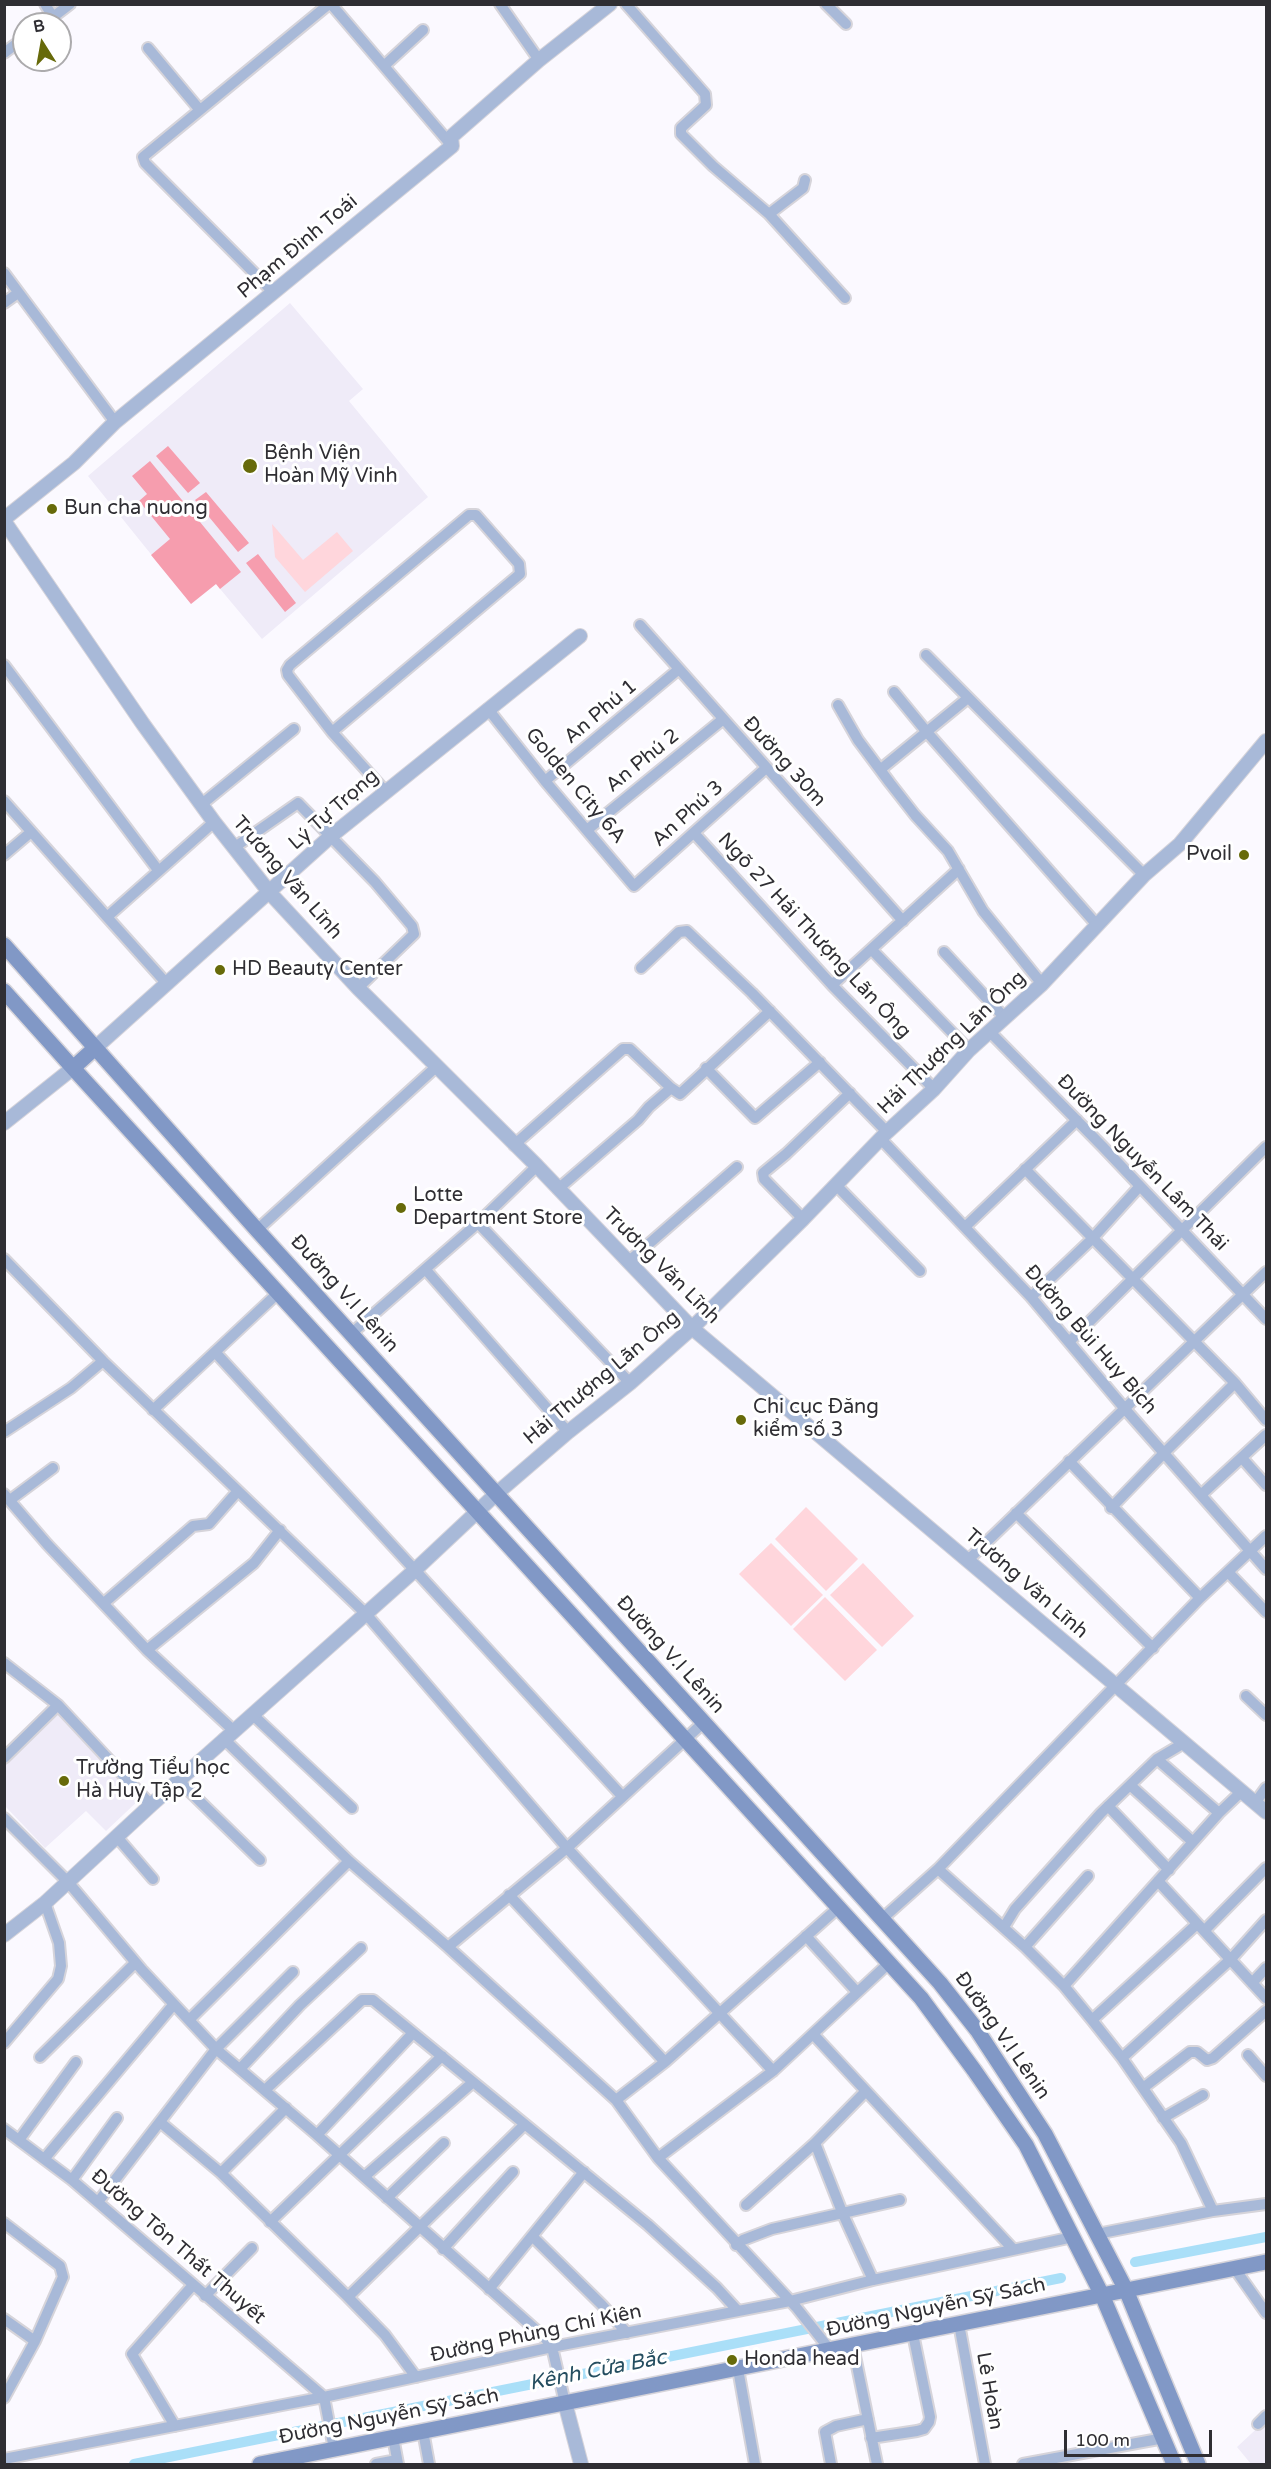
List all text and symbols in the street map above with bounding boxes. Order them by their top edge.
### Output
north arrow [12,12,72,72]
text: B [32,15,46,37]
street label: Phạm Đình Toái [233,190,363,304]
place label: Bệnh Viện Hoàn Mỹ Vinh [264,442,398,489]
marker: Bệnh Viện Hoàn Mỹ Vinh [241,457,259,475]
place label: Bun cha nuong [64,497,208,521]
marker: Bun cha nuong [45,502,59,516]
street label: An Phú 1 [560,675,642,749]
street label: Đường 30m [737,712,831,812]
street label: Golden City 6A [520,723,630,849]
street label: An Phú 2 [601,724,685,798]
street label: Lý Tự Trọng [284,764,384,856]
street label: An Phú 3 [647,776,729,852]
street label: Trương Văn Lĩnh [227,811,347,945]
street label: Ngõ 27 Hải Thượng Lãn Ông [712,828,916,1044]
place label: Pvoil [1186,843,1232,867]
marker: Pvoil [1237,848,1251,862]
place label: HD Beauty Center [232,958,403,982]
marker: HD Beauty Center [213,963,227,977]
street label: Hải Thượng Lãn Ông [873,966,1031,1120]
street label: Đường Nguyễn Lâm Thái [1051,1070,1233,1256]
place label: Lotte Department Store [413,1184,583,1231]
marker: Lotte Department Store [394,1201,408,1215]
street label: Trương Văn Lĩnh [598,1203,724,1329]
street label: Đường V.I Lênin [285,1230,403,1358]
street label: Đường Bùi Huy Bích [1019,1260,1161,1420]
street label: Hải Thượng Lãn Ông [519,1306,685,1450]
place label: Chi cục Đăng kiểm số 3 [753,1396,879,1443]
marker: Chi cục Đăng kiểm số 3 [734,1413,748,1427]
street label: Trương Văn Lĩnh [959,1524,1093,1644]
street label: Đường V.I Lênin [611,1591,729,1719]
place label: Trường Tiểu học Hà Huy Tập 2 [76,1757,230,1804]
marker: Trường Tiểu học Hà Huy Tập 2 [57,1774,71,1788]
street label: Đường V.I Lênin [949,1968,1055,2104]
street label: Đường Tôn Thất Thuyết [86,2164,270,2330]
street label: Đường Nguyễn Sỹ Sách [824,2273,1048,2343]
street label: Đường Phùng Chí Kiên [428,2300,644,2368]
water label: Kênh Cửa Bắc [527,2345,669,2397]
place label: Honda head [744,2348,860,2372]
street label: Lê Hoàn [970,2350,1008,2432]
marker: Honda head [725,2353,739,2367]
street label: Đường Nguyễn Sỹ Sách [277,2384,501,2450]
scale bar [1067,2418,1216,2456]
text: 100 m [1075,2429,1130,2451]

